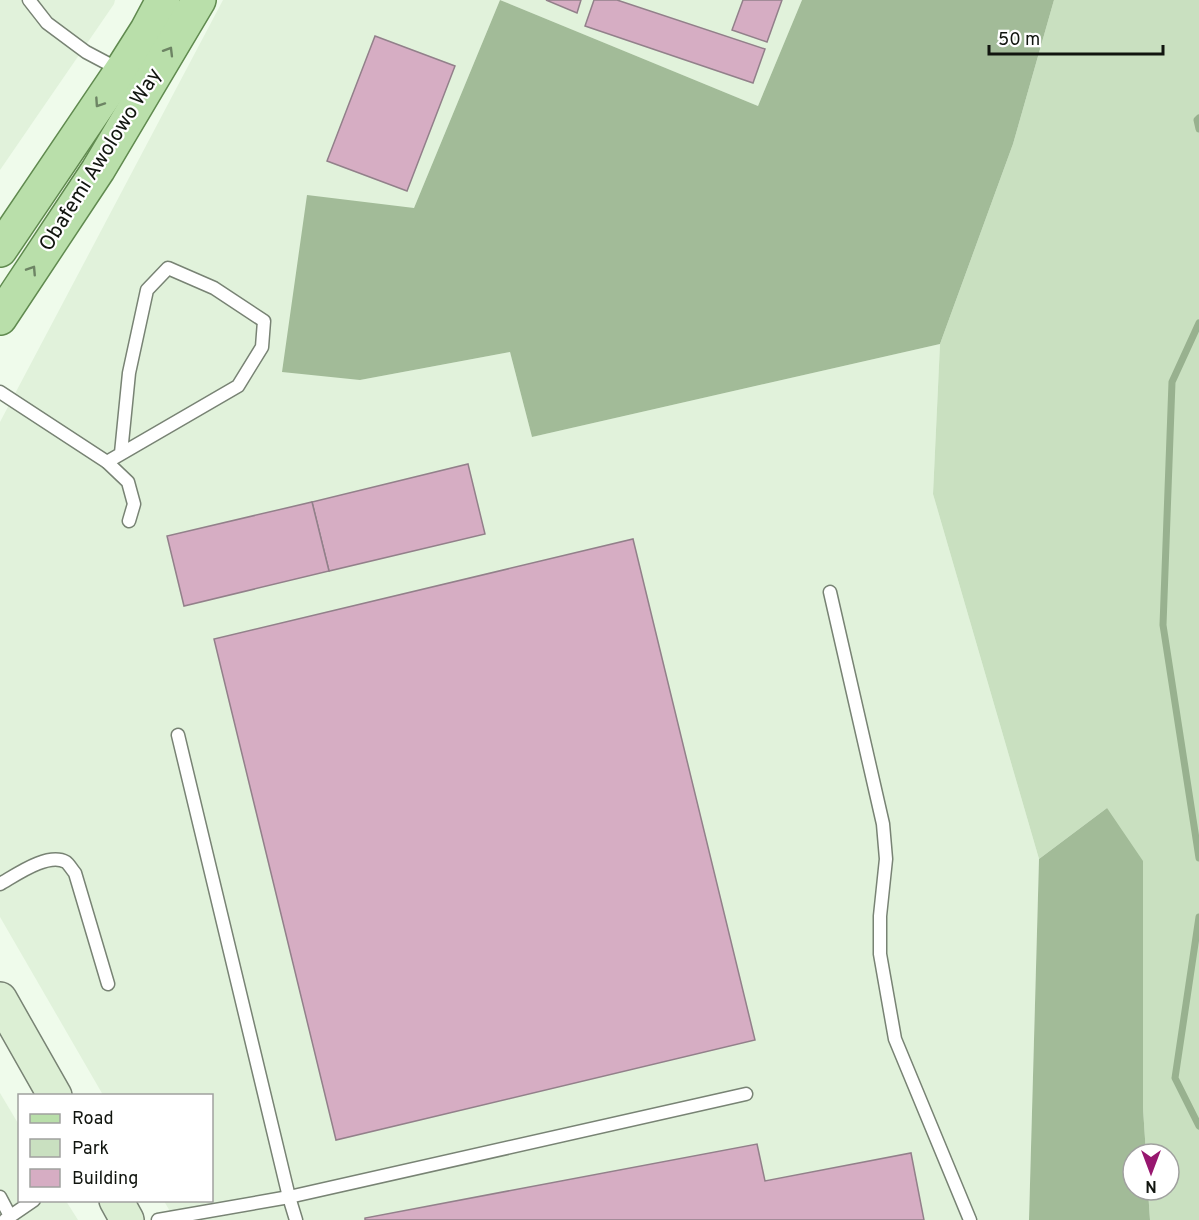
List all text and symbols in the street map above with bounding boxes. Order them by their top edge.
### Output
scale bar [989,18,1163,56]
text: 50 m [998,29,1040,52]
one-way arrow [162,47,173,57]
street label: Obafemi Awolowo Way [34,63,168,257]
one-way arrow [95,96,106,107]
one-way arrow [25,265,36,276]
legend [18,1094,213,1202]
text: Road [72,1108,114,1131]
text: Park [72,1138,109,1161]
north arrow [1121,1142,1181,1202]
text: Building [72,1168,138,1191]
text: N [1145,1175,1157,1195]

